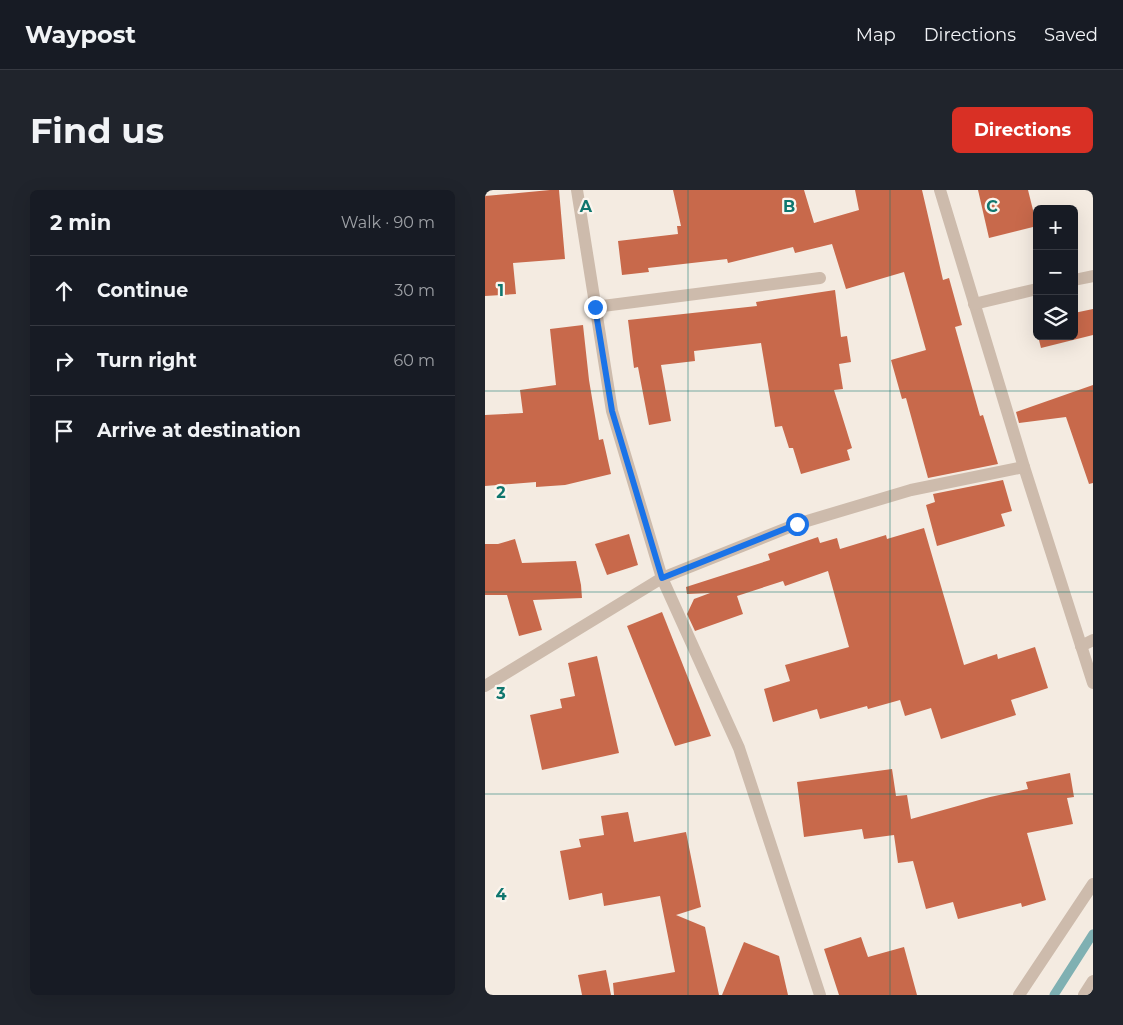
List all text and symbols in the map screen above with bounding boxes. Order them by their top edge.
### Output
text: Waypost [25,20,136,49]
text: Map [856,24,896,46]
text: Directions [924,24,1016,46]
text: Saved [1044,24,1098,46]
button: Directions [952,107,1093,153]
text: Find us [30,109,164,152]
text: A [579,197,593,216]
text: B [783,197,795,216]
text: C [986,197,998,216]
map controls [1033,205,1078,340]
button: + [1033,205,1078,250]
text: 2 min [50,210,111,235]
text: Walk · 90 m [341,213,435,232]
button: − [1033,250,1078,295]
icon: ahead [50,277,78,305]
text: Continue [97,279,188,302]
text: 30 m [394,281,435,300]
text: 1 [498,281,504,300]
button: layers [1033,295,1078,340]
route end [584,296,607,319]
icon: right [50,347,78,375]
text: Turn right [97,349,197,372]
text: 60 m [393,351,435,370]
icon: arrive [50,417,78,445]
text: Arrive at destination [97,419,301,442]
text: 2 [496,483,506,502]
route start [786,513,809,536]
text: 3 [495,684,506,703]
text: 4 [495,885,507,904]

